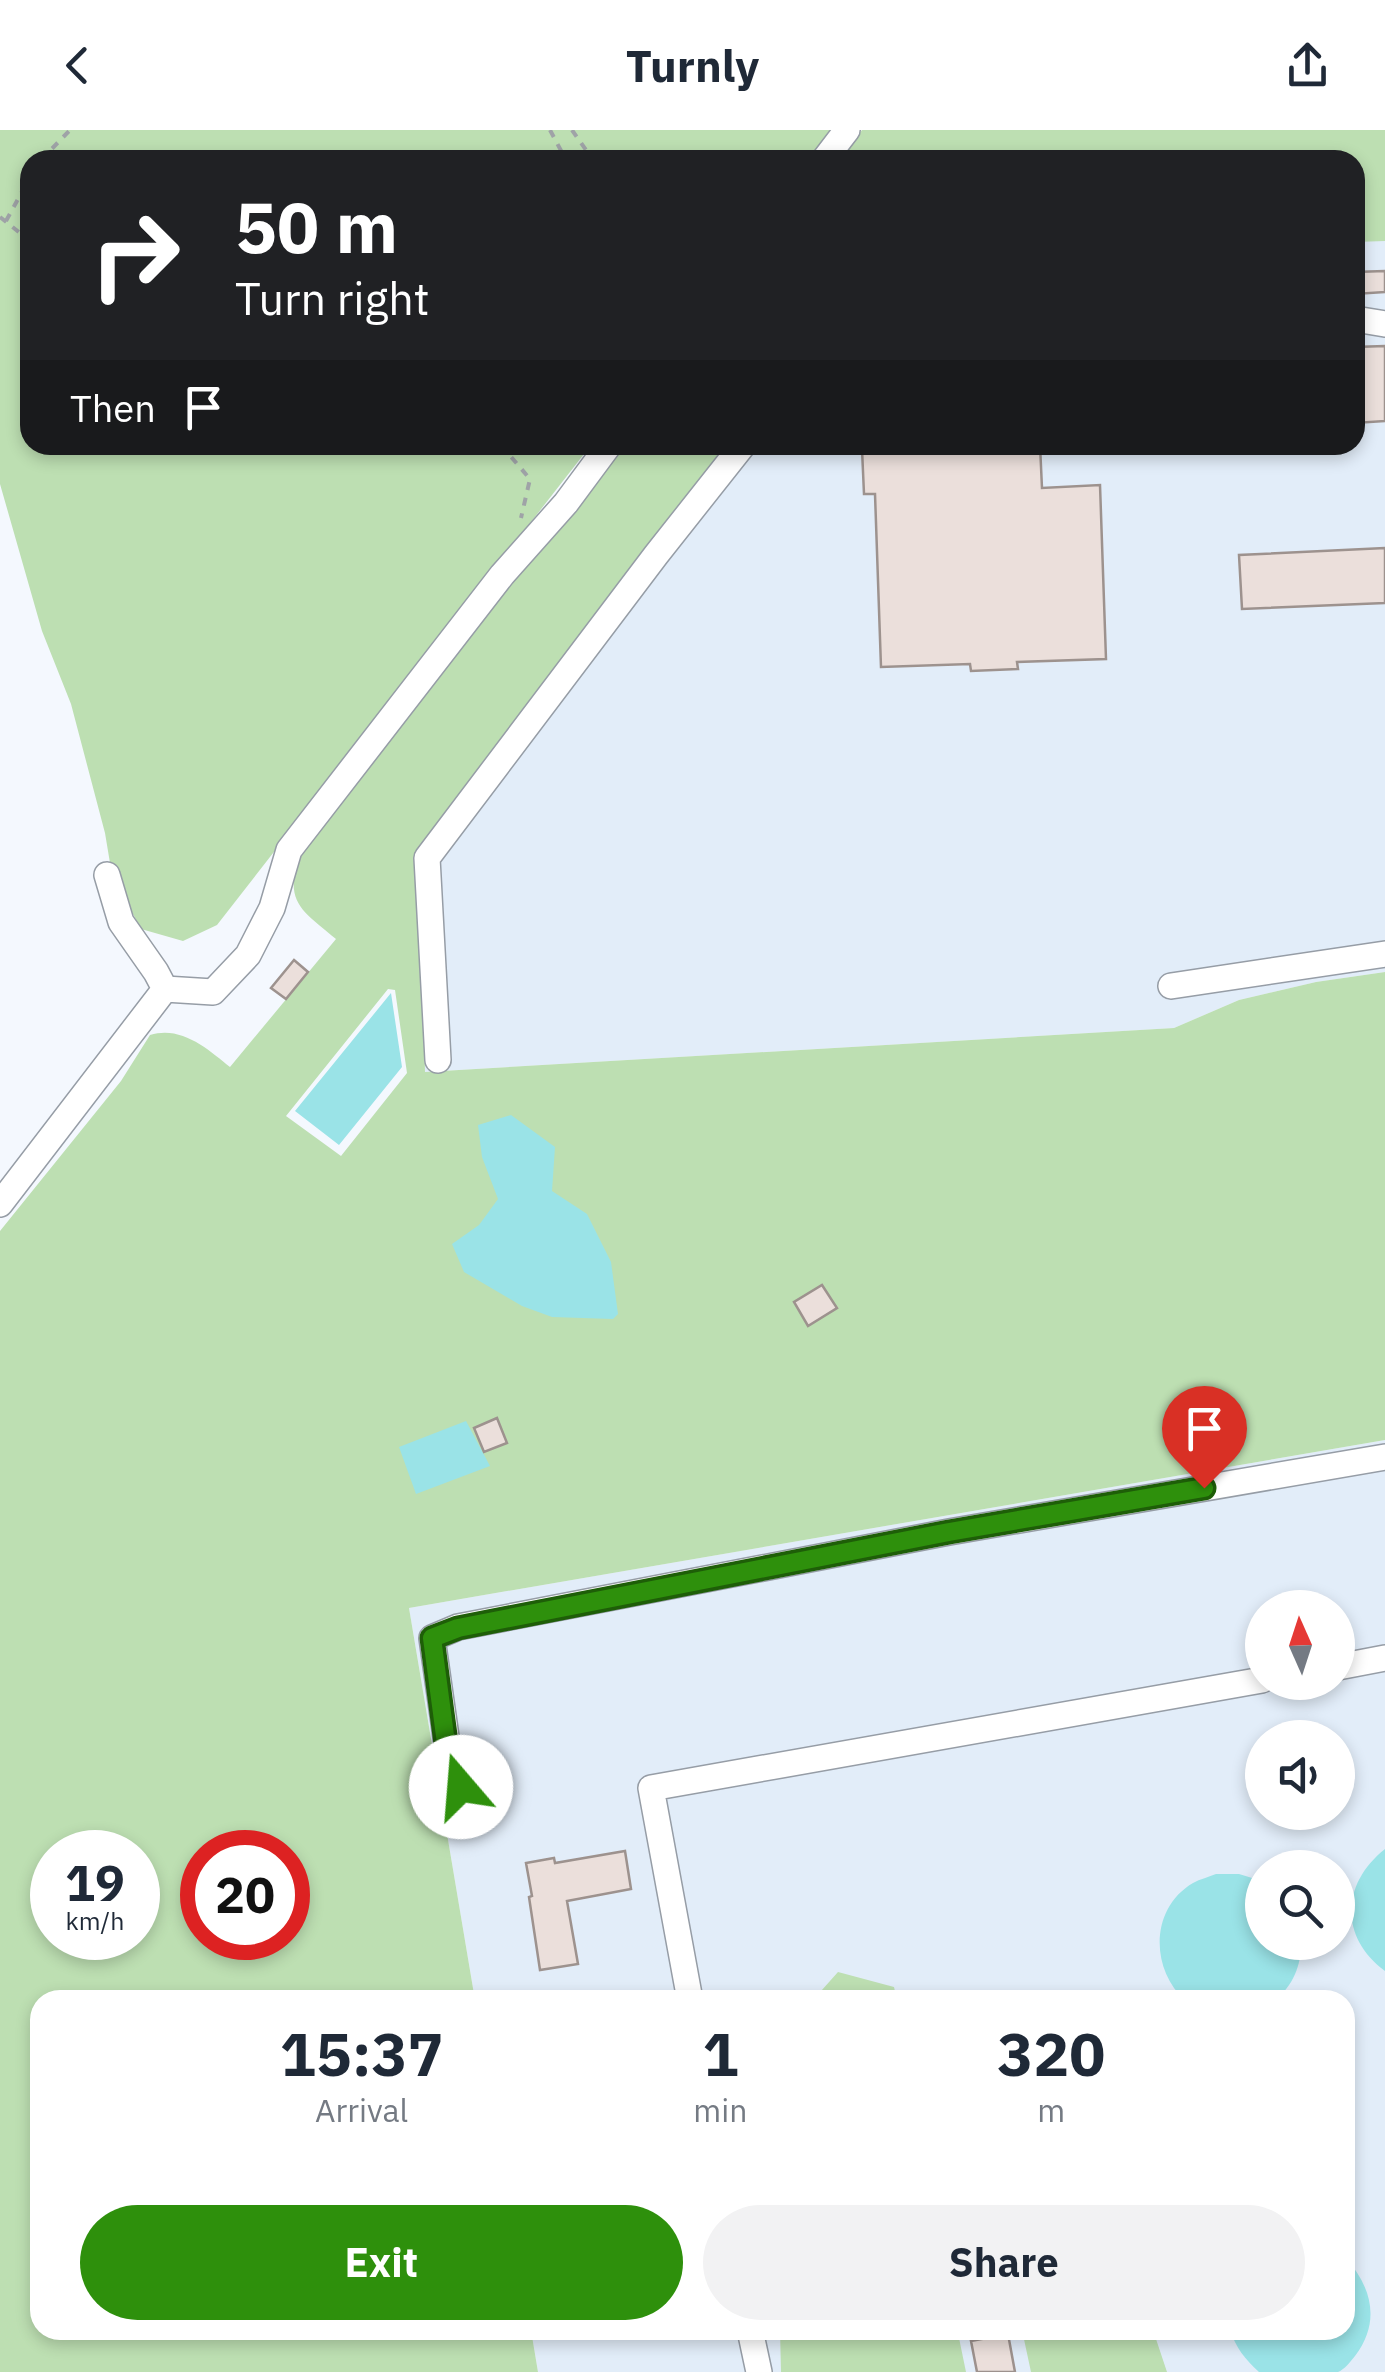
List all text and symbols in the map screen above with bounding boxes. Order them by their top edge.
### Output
text: Turnly [626,36,759,94]
icon: back [50,38,105,93]
icon: share [1280,38,1335,93]
text: 50 m [235,181,398,272]
icon: right [70,190,200,320]
text: Turn right [235,269,430,327]
icon: arrive [176,380,231,435]
text: Then [70,383,156,432]
pin [1162,1386,1247,1489]
icon: arrive [1177,1401,1232,1456]
north arrow [1245,1590,1355,1700]
map controls [1245,1590,1355,1960]
button: sound [1245,1720,1355,1830]
position arrow [409,1735,513,1839]
speed limit sign: 20 [180,1830,310,1960]
text: 19 [65,1850,125,1915]
button: search [1245,1850,1355,1960]
text: km/h [66,1904,124,1937]
text: 15:37 [280,2014,444,2093]
text: 1 [702,2014,738,2093]
text: 320 [997,2014,1105,2093]
text: Arrival [315,2089,408,2131]
text: min [693,2089,747,2131]
text: m [1037,2089,1065,2131]
button: Exit [80,2205,683,2320]
button: Share [703,2205,1305,2320]

